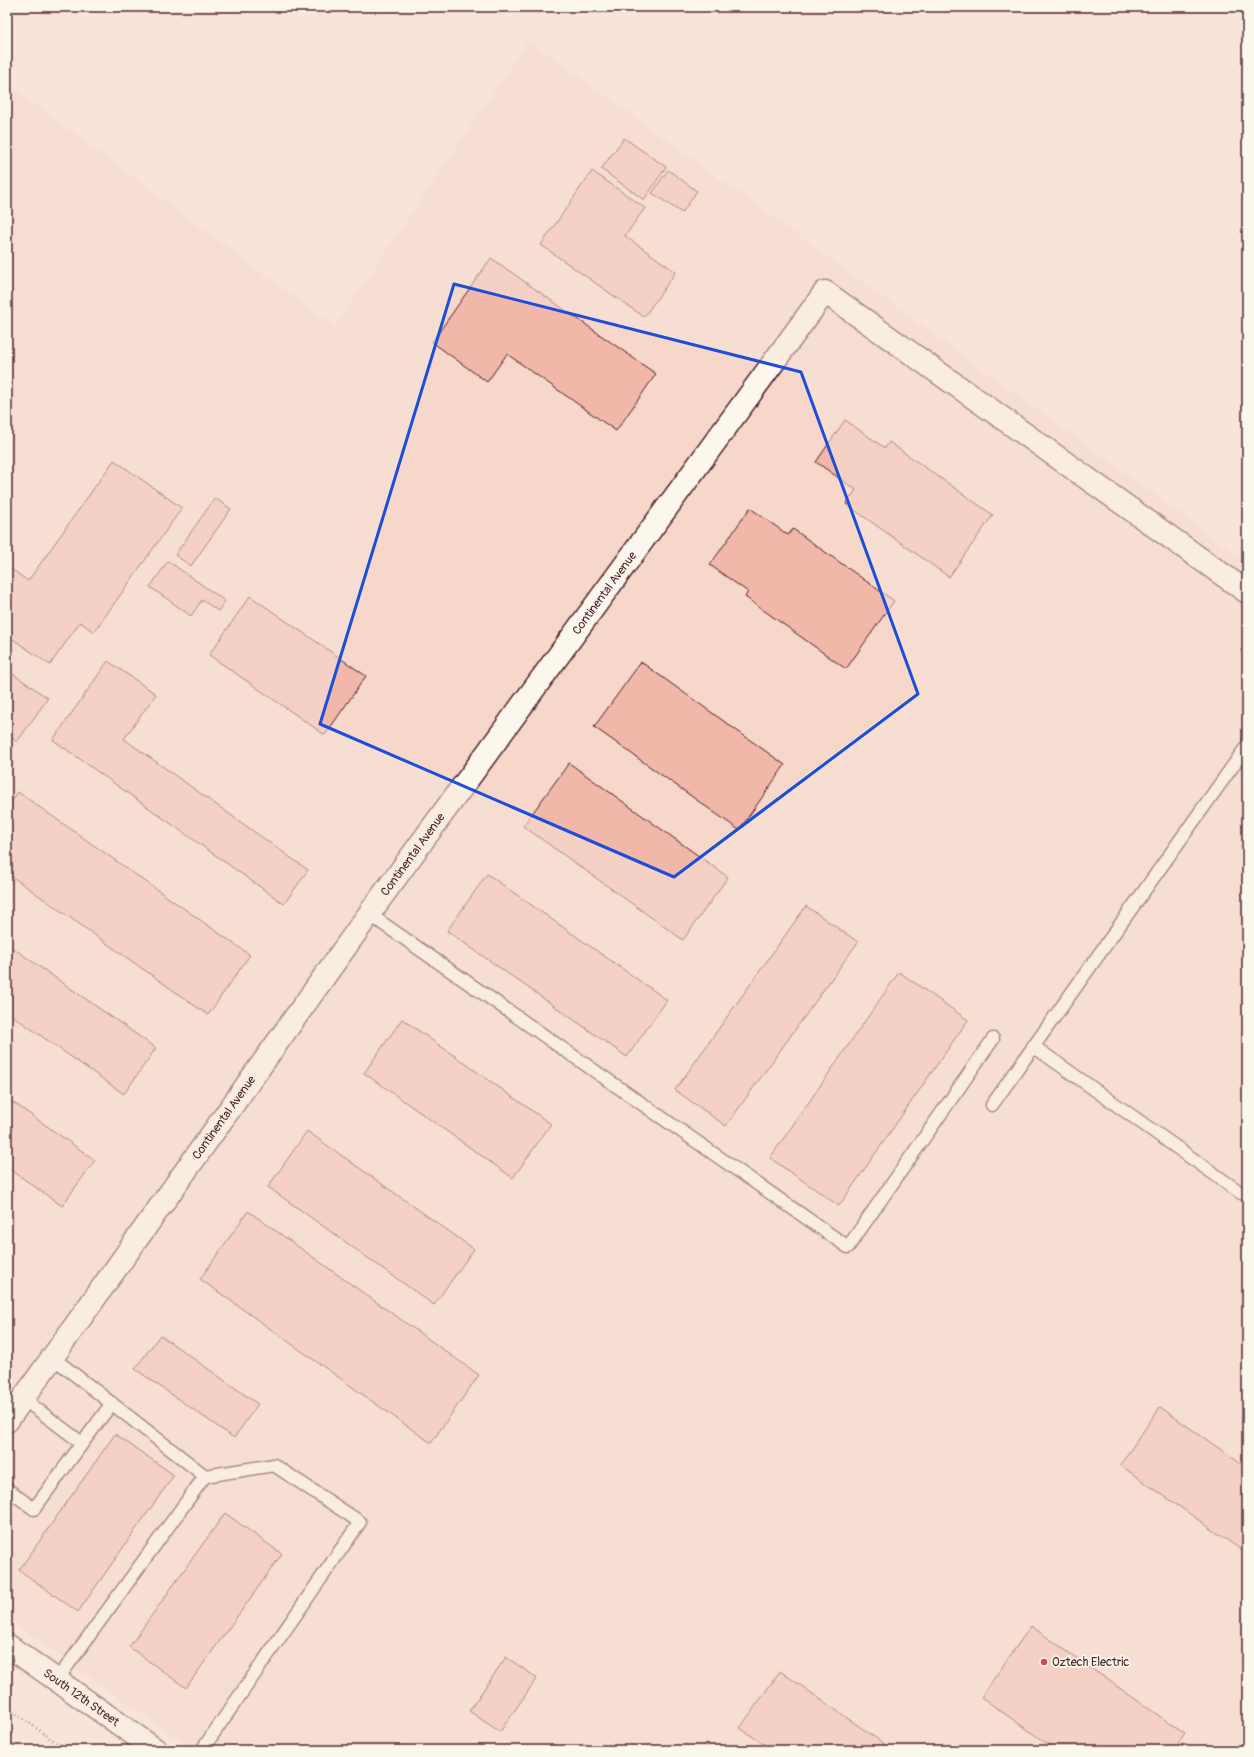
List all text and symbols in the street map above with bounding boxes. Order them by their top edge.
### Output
street label: Continental Avenue [569,548,640,637]
street label: Continental Avenue [377,810,448,899]
street label: Continental Avenue [189,1073,259,1162]
place label: Oztech Electric [1052,1655,1129,1670]
marker: Oztech Electric [1039,1657,1049,1667]
street label: South 12th Street [40,1665,122,1729]

